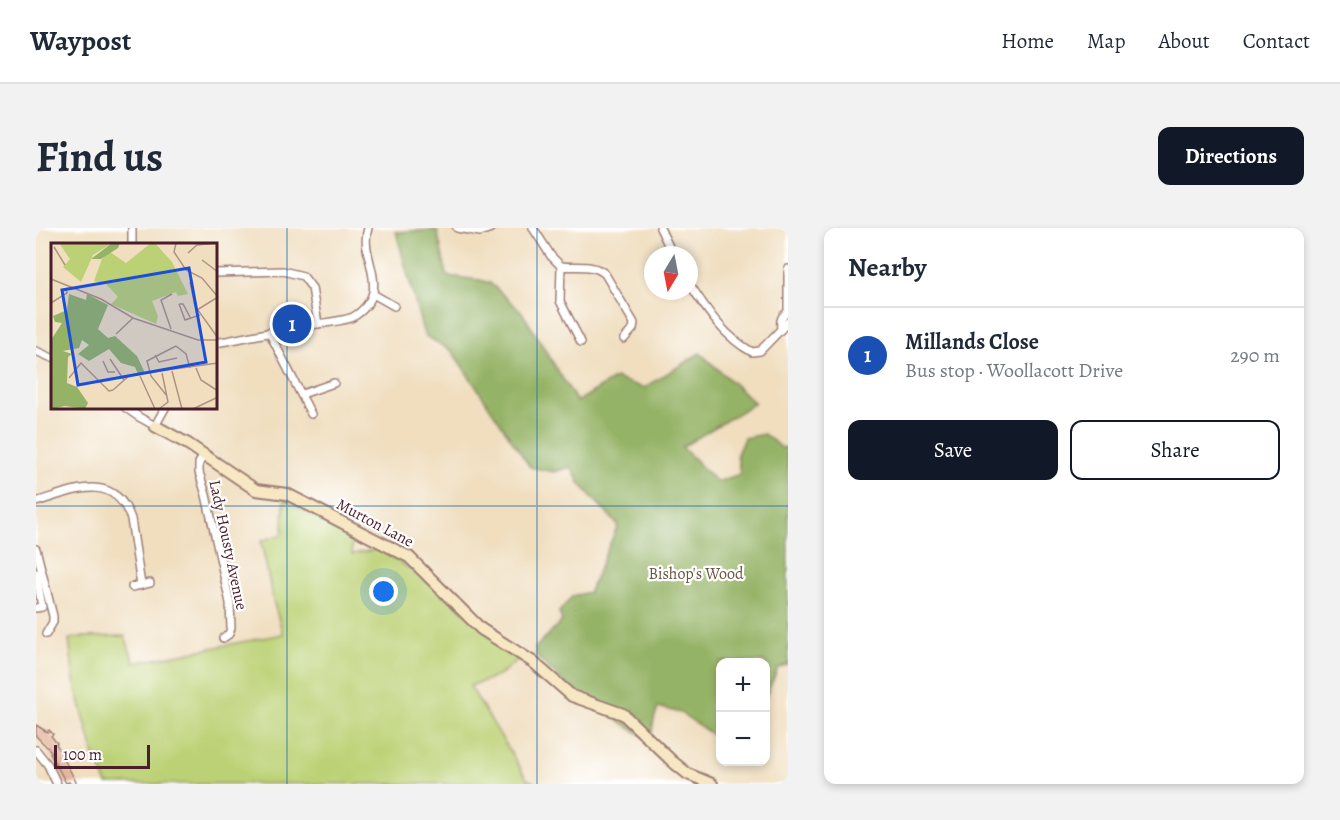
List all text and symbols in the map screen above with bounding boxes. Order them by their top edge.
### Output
text: Waypost [30,22,131,60]
text: Home [1001,27,1054,55]
text: Map [1087,27,1125,55]
text: About [1158,27,1210,55]
text: Contact [1243,27,1310,55]
button: Directions [1158,127,1304,185]
text: Find us [36,128,163,185]
inset map [51,243,218,410]
north arrow [644,246,698,300]
text: Nearby [848,250,927,285]
pin: 1 [272,302,312,346]
text: Millands Close [905,327,1039,357]
text: 1 [864,342,871,369]
text: 290 m [1230,342,1280,369]
text: Bus stop · Woollacott Drive [905,357,1123,384]
button: Save [848,420,1058,480]
button: Share [1070,420,1280,480]
street label: Lady Housty Avenue [203,478,253,612]
street label: Murton Lane [332,493,418,553]
park label: Bishop's Wood [649,563,744,585]
your location [369,577,398,606]
map controls [716,658,770,766]
button: + [716,658,770,712]
button: − [716,712,770,766]
scale bar [54,742,150,770]
text: 100 m [63,744,102,766]

